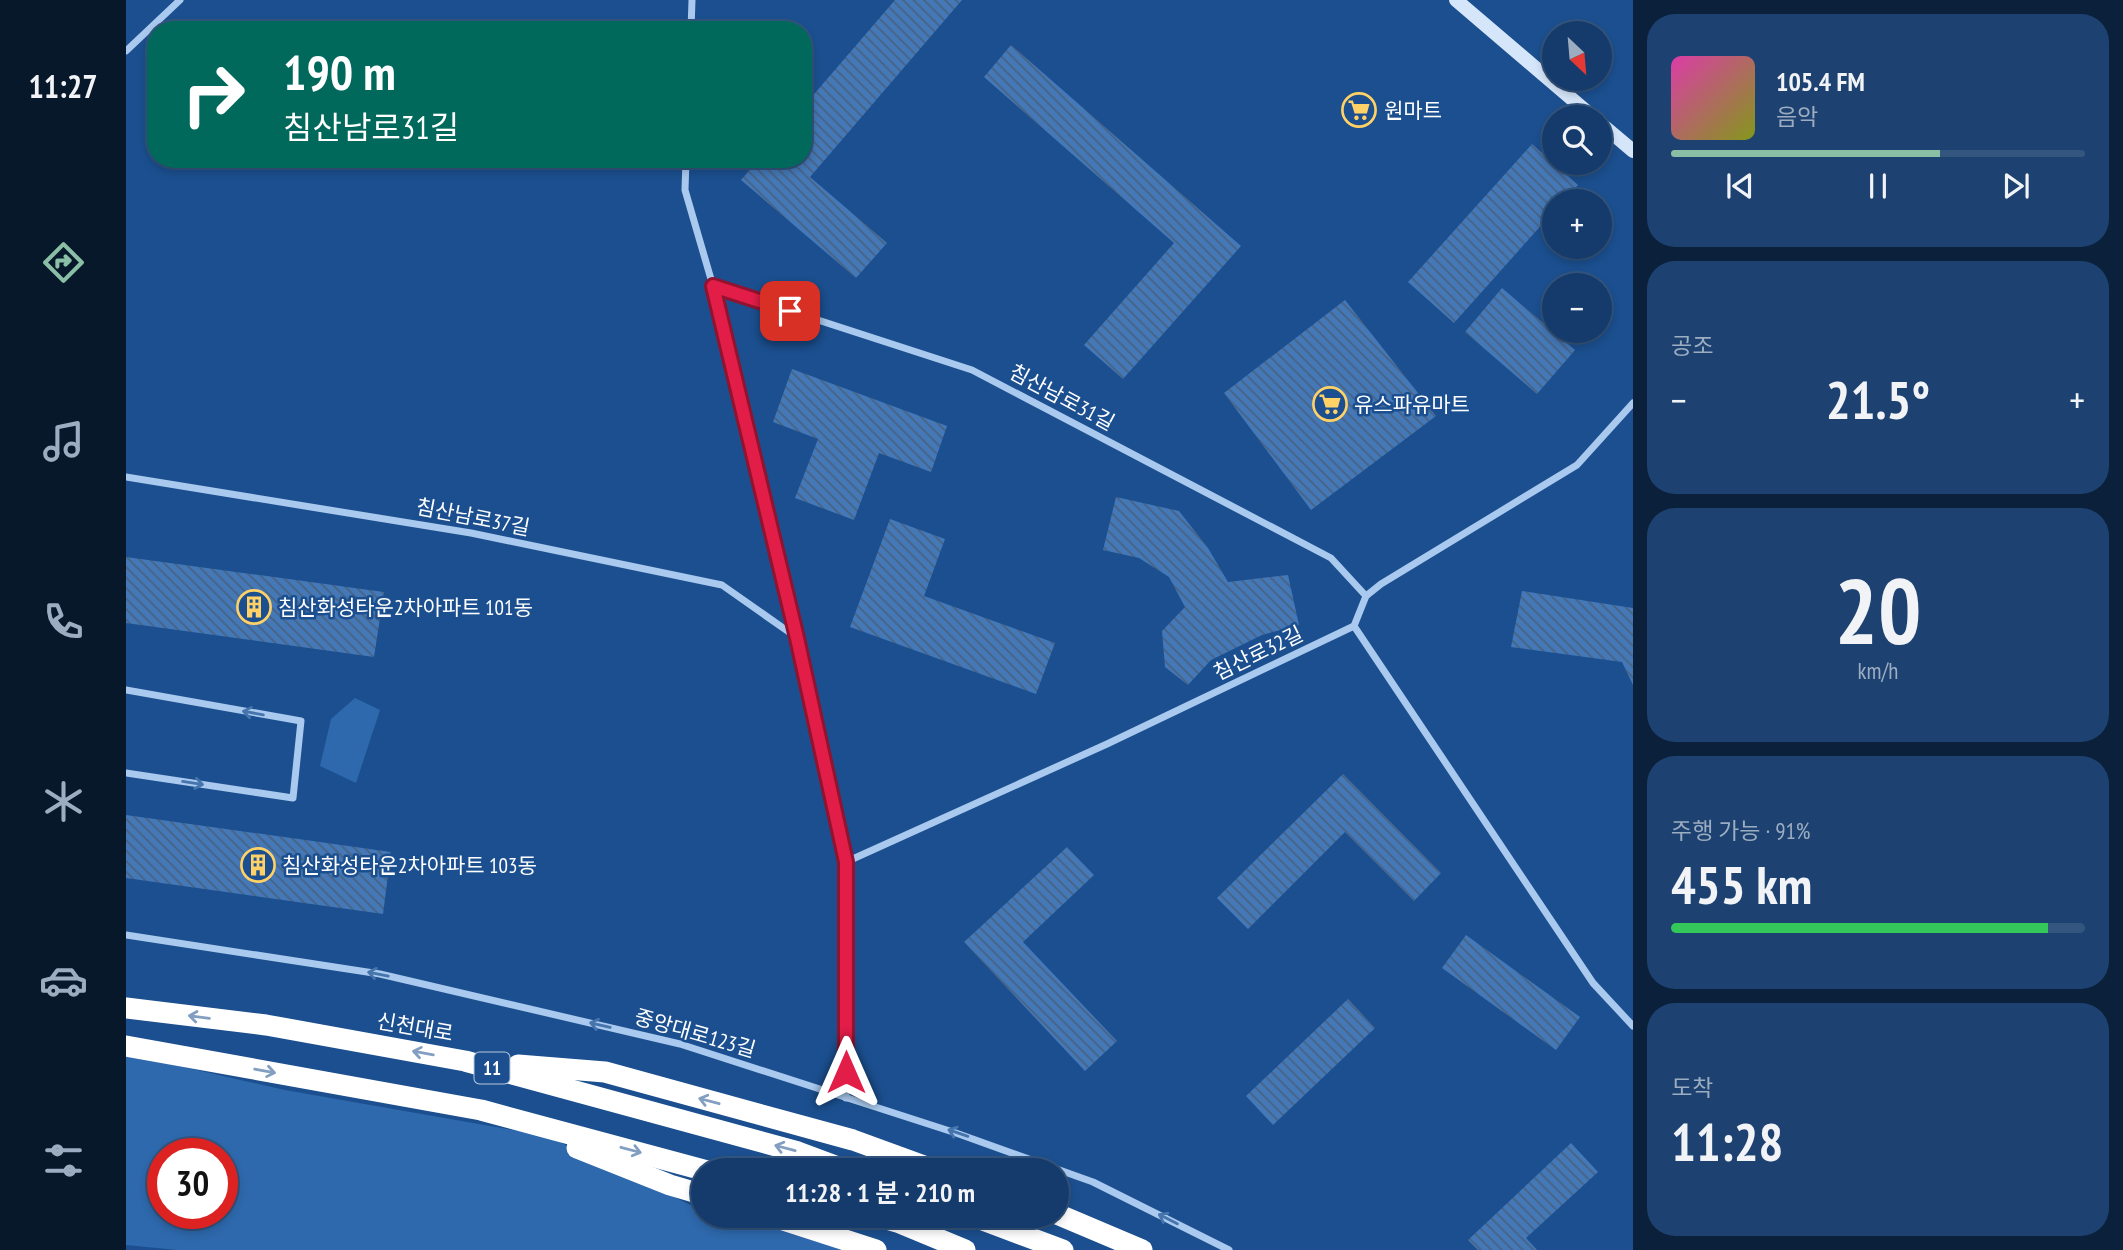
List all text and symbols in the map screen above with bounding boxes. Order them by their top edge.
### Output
north arrow [1542,21,1612,91]
map controls [1542,21,1612,343]
text: 190 m [283,40,396,104]
icon: right [168,49,259,140]
text: 11:27 [28,65,98,107]
text: 105.4 FM [1776,65,1865,98]
supermarket icon: 원마트 [1340,91,1378,129]
place label: 원마트 [1384,97,1442,124]
text: 음악 [1776,102,1818,131]
button: search [1542,105,1612,175]
text: 침산남로31길 [283,106,459,148]
icon: previous [1721,167,1759,205]
icon: pause [1859,167,1897,205]
icon: next [1997,167,2035,205]
button: + [1542,189,1612,259]
icon: directions [39,238,88,287]
button: − [1542,273,1612,343]
pin [760,281,820,341]
icon: arrive [771,292,809,330]
text: 공조 [1671,331,1713,360]
street label: 침산남로31길 [1005,358,1119,436]
text: 21.5° [1826,366,1930,433]
text: − [1671,375,1687,424]
text: + [2069,375,2085,424]
supermarket icon: 유스파유마트 [1311,385,1349,423]
place label: 유스파유마트 [1354,391,1470,418]
icon: music [39,417,88,466]
street label: 침산남로37길 [414,493,532,541]
text: 20 [1835,551,1922,669]
building icon: 침산화성타운2차아파트 101동 [235,588,273,626]
place label: 침산화성타운2차아파트 101동 [278,594,533,621]
icon: phone [39,597,88,646]
street label: 침산로32길 [1209,620,1307,686]
text: km/h [1858,656,1898,685]
one-way arrow [242,705,265,719]
icon: climate [39,777,88,826]
one-way arrow [182,777,204,790]
text: 주행 가능 · 91% [1671,816,1811,845]
building icon: 침산화성타운2차아파트 103동 [239,846,277,884]
text: 455 km [1671,851,1812,918]
place label: 침산화성타운2차아파트 103동 [282,852,537,879]
icon: car [39,956,88,1005]
one-way arrow [367,967,390,980]
street label: 중앙대로123길 [631,1003,759,1063]
street label: 신천대로 [375,1007,455,1047]
one-way arrow [188,1010,210,1023]
one-way arrow [589,1018,612,1032]
position arrow [809,1035,883,1109]
one-way arrow [412,1046,435,1059]
road number: 11 [474,1052,510,1084]
one-way arrow [254,1065,276,1078]
text: 도착 [1671,1073,1713,1102]
one-way arrow [698,1094,721,1107]
text: 11:28 [1671,1108,1783,1175]
one-way arrow [948,1126,970,1138]
icon: filters [39,1136,88,1185]
speed limit sign: 30 [147,1138,238,1229]
one-way arrow [774,1141,797,1154]
one-way arrow [620,1145,642,1158]
text: 11:28 · 1 분 · 210 m [785,1176,975,1209]
one-way arrow [1158,1212,1179,1226]

